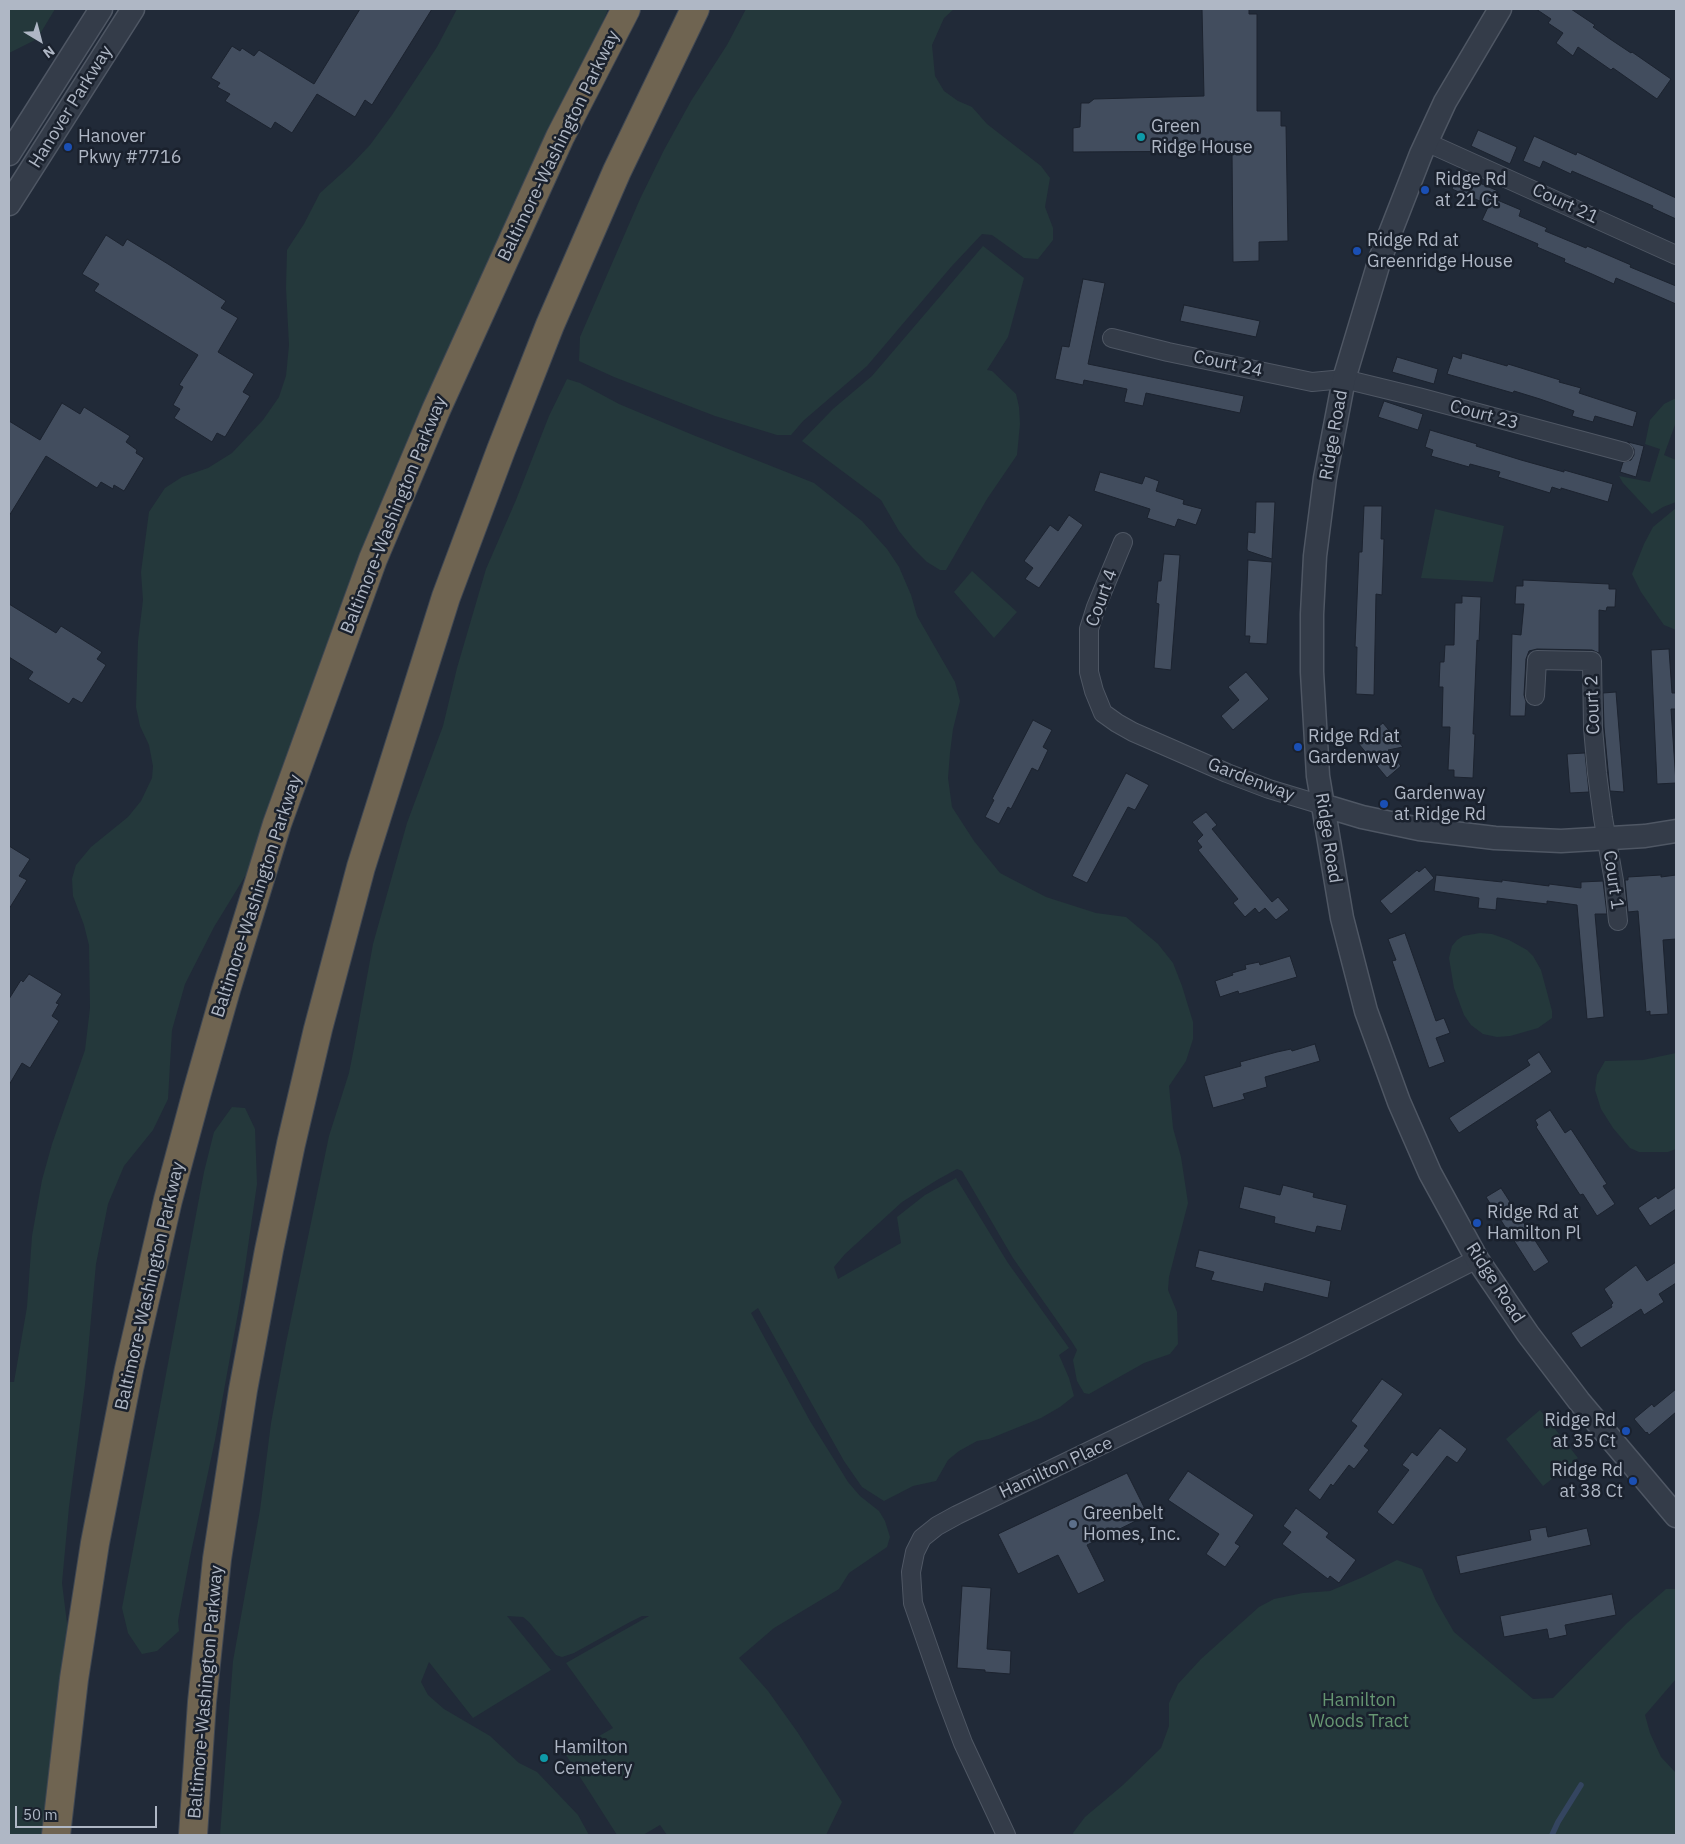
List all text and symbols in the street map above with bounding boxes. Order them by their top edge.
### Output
north arrow [15,15,65,65]
street label: Baltimore-Washington Parkway [494,27,624,265]
street label: Hanover Parkway [25,42,117,172]
text: N [40,42,58,62]
place label: Green Ridge House [1151,116,1253,158]
place label: Hanover Pkwy #7716 [78,126,181,168]
marker: Green Ridge House [1135,131,1147,143]
marker: Hanover Pkwy #7716 [62,141,74,153]
place label: Ridge Rd at 21 Ct [1435,169,1507,212]
street label: Court 21 [1529,179,1601,229]
marker: Ridge Rd at 21 Ct [1419,184,1431,196]
place label: Ridge Rd at Greenridge House [1367,230,1513,272]
marker: Ridge Rd at Greenridge House [1351,245,1363,257]
street label: Court 24 [1191,346,1265,382]
street label: Ridge Road [1315,388,1353,482]
street label: Baltimore-Washington Parkway [336,393,452,637]
street label: Court 23 [1447,395,1521,435]
street label: Court 4 [1082,566,1122,630]
street label: Court 2 [1581,675,1605,735]
place label: Ridge Rd at Gardenway [1308,726,1400,769]
marker: Ridge Rd at Gardenway [1292,741,1304,753]
street label: Gardenway [1205,754,1297,806]
street label: Baltimore-Washington Parkway [207,772,307,1020]
place label: Gardenway at Ridge Rd [1394,783,1486,826]
street label: Ridge Road [1310,791,1346,885]
marker: Gardenway at Ridge Rd [1378,798,1390,810]
street label: Court 1 [1598,849,1628,911]
street label: Baltimore-Washington Parkway [111,1160,189,1412]
place label: Ridge Rd at Hamilton Pl [1487,1202,1581,1244]
marker: Ridge Rd at Hamilton Pl [1471,1217,1483,1229]
street label: Ridge Road [1461,1239,1529,1327]
place label: Ridge Rd at 35 Ct [1544,1410,1616,1452]
marker: Ridge Rd at 35 Ct [1620,1425,1632,1437]
street label: Hamilton Place [996,1432,1116,1504]
place label: Ridge Rd at 38 Ct [1551,1460,1623,1502]
marker: Ridge Rd at 38 Ct [1627,1475,1639,1487]
place label: Greenbelt Homes, Inc. [1083,1503,1181,1546]
marker: Greenbelt Homes, Inc. [1067,1518,1079,1530]
street label: Baltimore-Washington Parkway [184,1564,228,1820]
park label: Hamilton Woods Tract [1309,1690,1409,1732]
place label: Hamilton Cemetery [554,1737,633,1780]
marker: Hamilton Cemetery [538,1752,550,1764]
scale bar [18,1796,160,1828]
text: 50 m [23,1805,58,1824]

